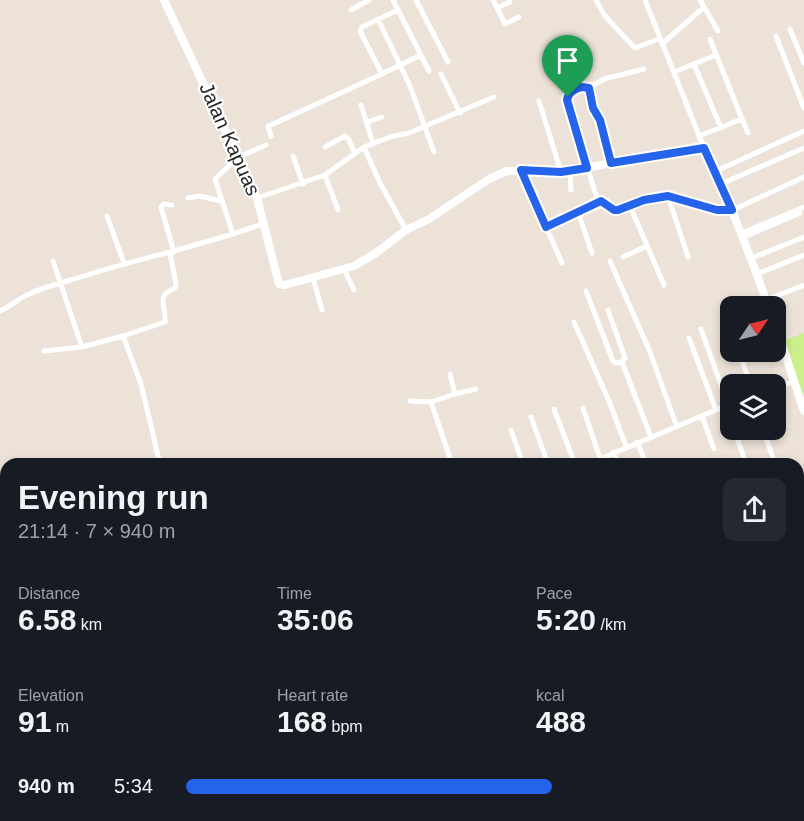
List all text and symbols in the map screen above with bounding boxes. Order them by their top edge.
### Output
pin [542,35,593,97]
icon: arrive [551,44,584,77]
street label: Jalan Kapuas [195,79,265,199]
north arrow [720,296,786,362]
map controls [720,296,786,440]
button: layers [720,374,786,440]
button: share [723,478,786,541]
text: Evening run [18,479,209,516]
text: 21:14 · 7 × 940 m [18,520,175,542]
text: Distance [18,585,80,602]
text: Time [277,585,312,602]
text: Pace [536,585,572,602]
text: 6.58 [18,603,76,636]
text: 35:06 [277,603,354,636]
text: 5:20 [536,603,596,636]
text: km [76,616,102,633]
text: /km [596,616,626,633]
text: Elevation [18,687,84,704]
text: Heart rate [277,687,348,704]
text: kcal [536,687,564,704]
text: 91 [18,705,51,738]
text: 168 [277,705,327,738]
text: 488 [536,705,586,738]
text: m [51,718,69,735]
text: bpm [327,718,363,735]
text: 940 m [18,775,75,797]
text: 5:34 [114,775,153,797]

